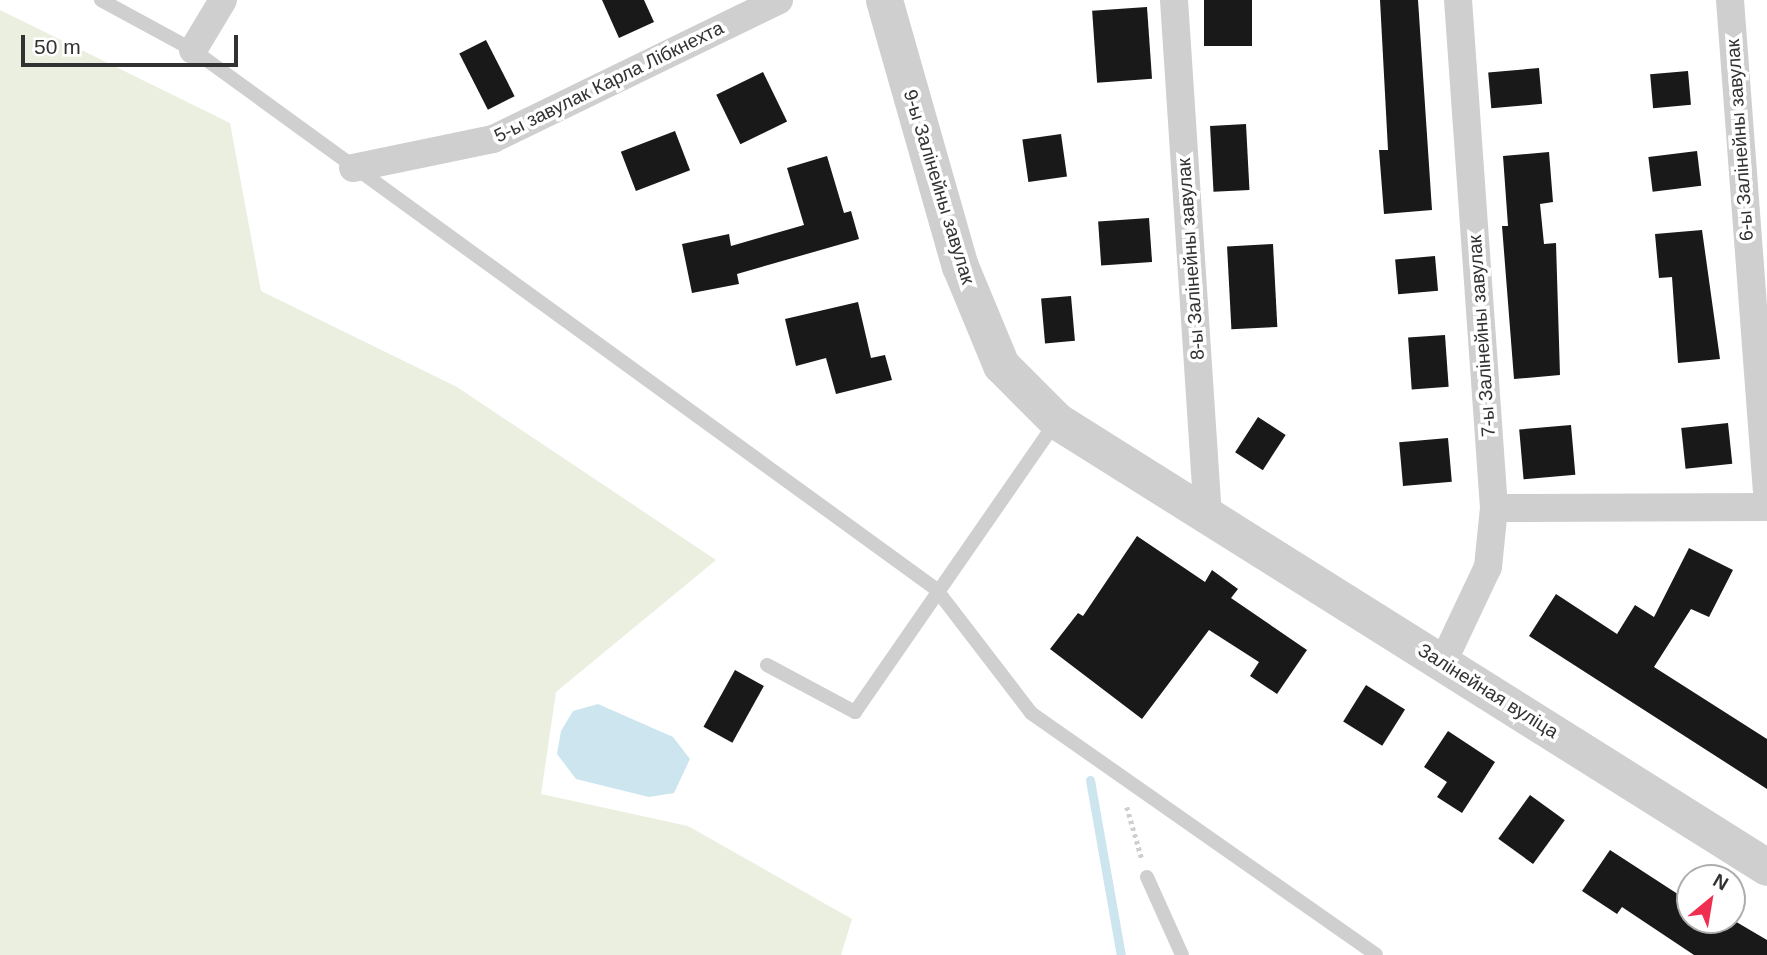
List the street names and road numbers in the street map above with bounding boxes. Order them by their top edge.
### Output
street label: 5-ы завулак Карла Лібкнехта [491,16,727,148]
street label: 6-ы Залінейны завулак [1722,38,1758,242]
street label: 9-ы Залінейны завулак [899,87,979,287]
street label: 8-ы Залінейны завулак [1173,157,1209,361]
street label: 7-ы Залінейны завулак [1464,234,1500,438]
street label: Залінейная вуліца [1414,639,1562,743]

